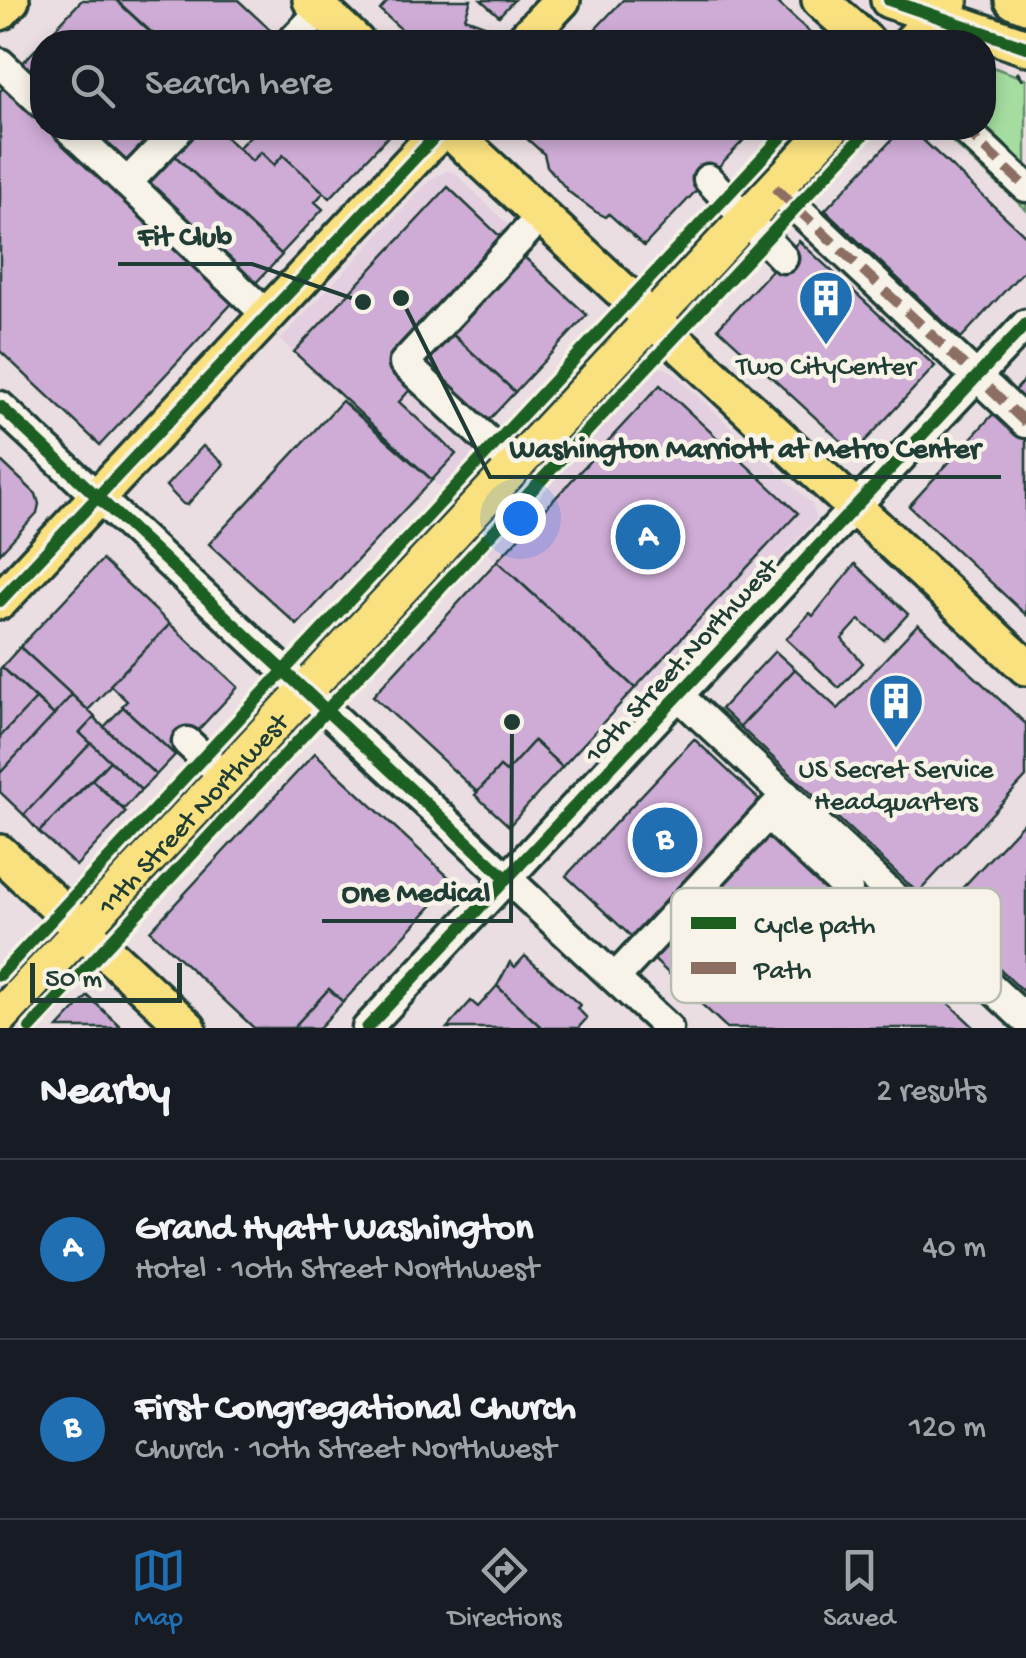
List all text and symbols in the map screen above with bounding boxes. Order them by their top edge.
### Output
search box [30,30,996,140]
icon: search [65,58,120,113]
text: Search here [145,63,332,107]
callout: Fit Club [118,204,252,264]
text: Fit Club [137,222,232,257]
building icon: Two CityCenter [796,268,856,347]
place label: Two CityCenter [735,352,917,385]
callout: Washington Marriott at Metro Center [490,417,1001,477]
text: Washington Marriott at Metro Center [509,434,984,469]
your location [495,493,546,544]
pin: A [616,500,680,574]
street label: 10th Street Northwest [578,551,788,772]
building icon: US Secret Service Headquarters [866,671,926,750]
street label: 11th Street Northwest [92,706,299,924]
place label: US Secret Service Headquarters [799,755,994,820]
pin: B [632,802,698,878]
callout: One Medical [322,861,511,921]
text: One Medical [342,878,491,913]
legend [671,888,1001,1003]
text: Cycle path [754,911,876,944]
text: Path [753,956,811,989]
scale bar [30,958,182,1003]
text: 50 m [45,964,102,997]
text: Nearby [40,1069,170,1118]
text: 2 results [876,1074,986,1112]
text: Grand Hyatt Washington [135,1208,533,1252]
text: A [63,1230,82,1268]
text: 40 m [922,1230,986,1268]
text: Hotel · 10th Street Northwest [135,1252,539,1290]
text: First Congregational Church [135,1388,576,1432]
text: B [64,1410,81,1448]
text: 120 m [909,1410,986,1448]
text: Church · 10th Street Northwest [135,1432,556,1470]
tab: Map [131,1543,186,1636]
tab: Directions [448,1543,562,1636]
tab: Saved [823,1543,895,1636]

